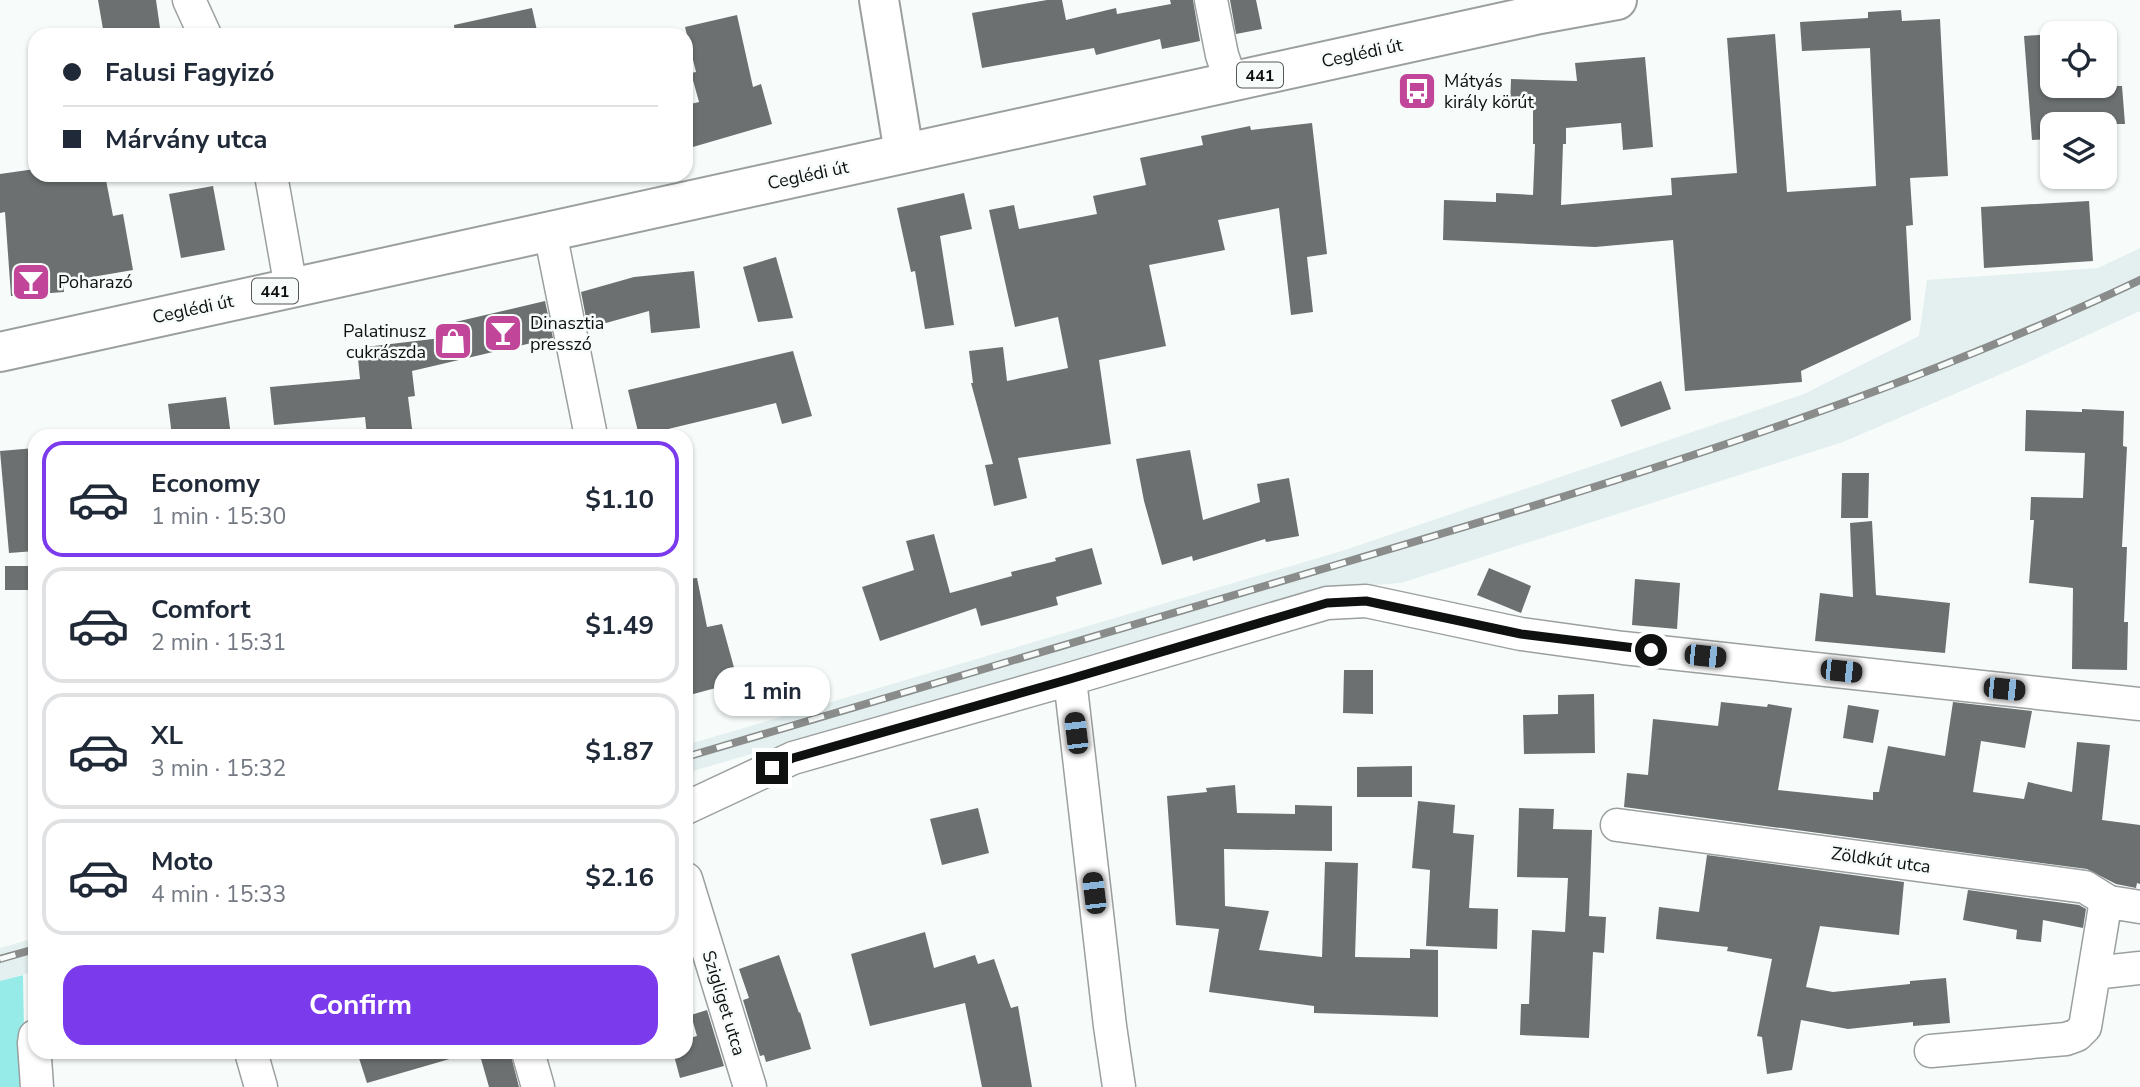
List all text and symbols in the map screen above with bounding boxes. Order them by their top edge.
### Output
map controls [2040,21,2117,189]
button: locate [2040,21,2117,98]
street label: Ceglédi út [1319,33,1405,73]
text: Falusi Fagyizó [105,55,274,90]
road number: 441 [1237,62,1283,88]
place label: Mátyás király körút [1444,69,1534,114]
bus stop icon: Mátyás király körút [1396,70,1438,112]
button: layers [2040,112,2117,189]
text: Márvány utca [105,122,268,157]
street label: Ceglédi út [765,155,851,195]
bar icon: Poharazó [10,261,52,303]
place label: Poharazó [58,270,133,294]
road number: 441 [252,278,298,304]
street label: Ceglédi út [150,289,236,329]
place label: Dinasztia presszó [530,311,604,356]
bar icon: Dinasztia presszó [482,312,524,354]
place label: Palatinusz cukrászda [343,319,426,364]
shop icon: Palatinusz cukrászda [432,320,474,362]
text: Economy [151,466,260,501]
icon: car [67,468,130,531]
text: $1.10 [585,482,654,517]
text: 1 min · 15:30 [151,501,286,532]
text: Comfort [151,592,251,627]
icon: car [67,594,130,657]
text: $1.49 [585,608,654,643]
text: 2 min · 15:31 [151,627,286,658]
route start [1635,634,1667,666]
car [1684,643,1727,669]
car [1820,658,1863,684]
callout: 1 min [714,666,830,716]
text: 1 min [742,676,802,707]
car [1983,676,2026,702]
car [1064,711,1089,755]
text: XL [151,718,183,753]
icon: car [67,720,130,783]
text: $1.87 [585,734,654,769]
route end [756,752,788,784]
text: 3 min · 15:32 [151,753,286,784]
street label: Zöldkút utca [1830,841,1932,879]
text: Moto [151,844,213,879]
icon: car [67,846,130,909]
text: $2.16 [585,860,654,895]
car [1082,871,1107,915]
text: 4 min · 15:33 [151,879,286,910]
street label: Szigliget utca [697,947,751,1059]
button: Confirm [63,965,658,1045]

